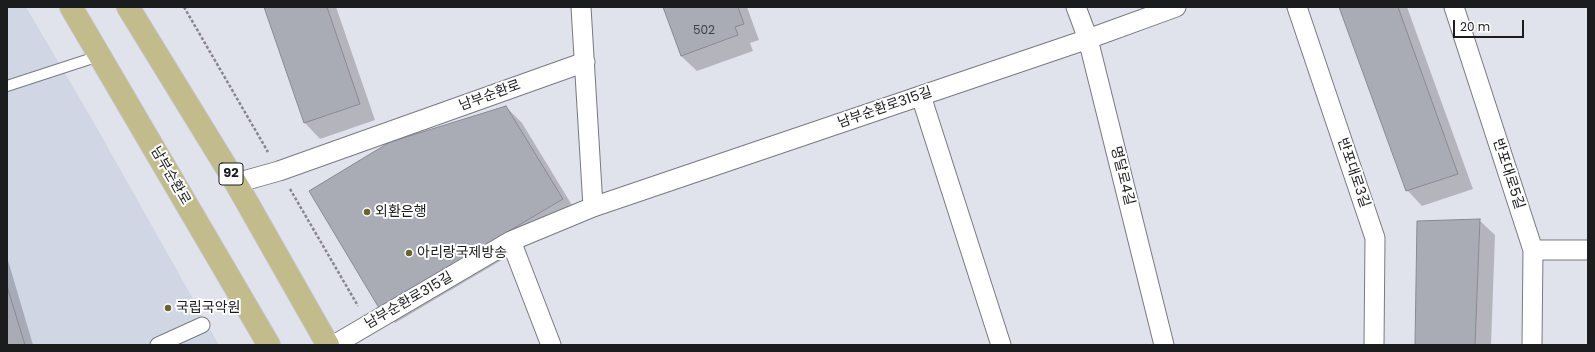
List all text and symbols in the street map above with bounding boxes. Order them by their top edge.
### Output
scale bar [1455,12,1526,38]
text: 20 m [1460,18,1490,35]
house number: 502 [693,24,715,38]
street label: 남부순환로 [457,77,523,115]
street label: 남부순환로315길 [836,84,934,132]
street label: 반포대로3길 [1333,136,1373,210]
street label: 반포대로5길 [1489,137,1527,211]
street label: 남부순환로 [147,144,193,208]
street label: 명달로4길 [1107,145,1137,207]
road number: 92 [219,163,243,185]
place label: 외환은행 [375,204,427,220]
marker: 외환은행 [362,207,372,217]
place label: 아리랑국제방송 [417,245,507,261]
marker: 아리랑국제방송 [404,248,414,258]
street label: 남부순환로315길 [362,269,456,333]
place label: 국립국악원 [176,300,240,316]
marker: 국립국악원 [163,303,173,313]

